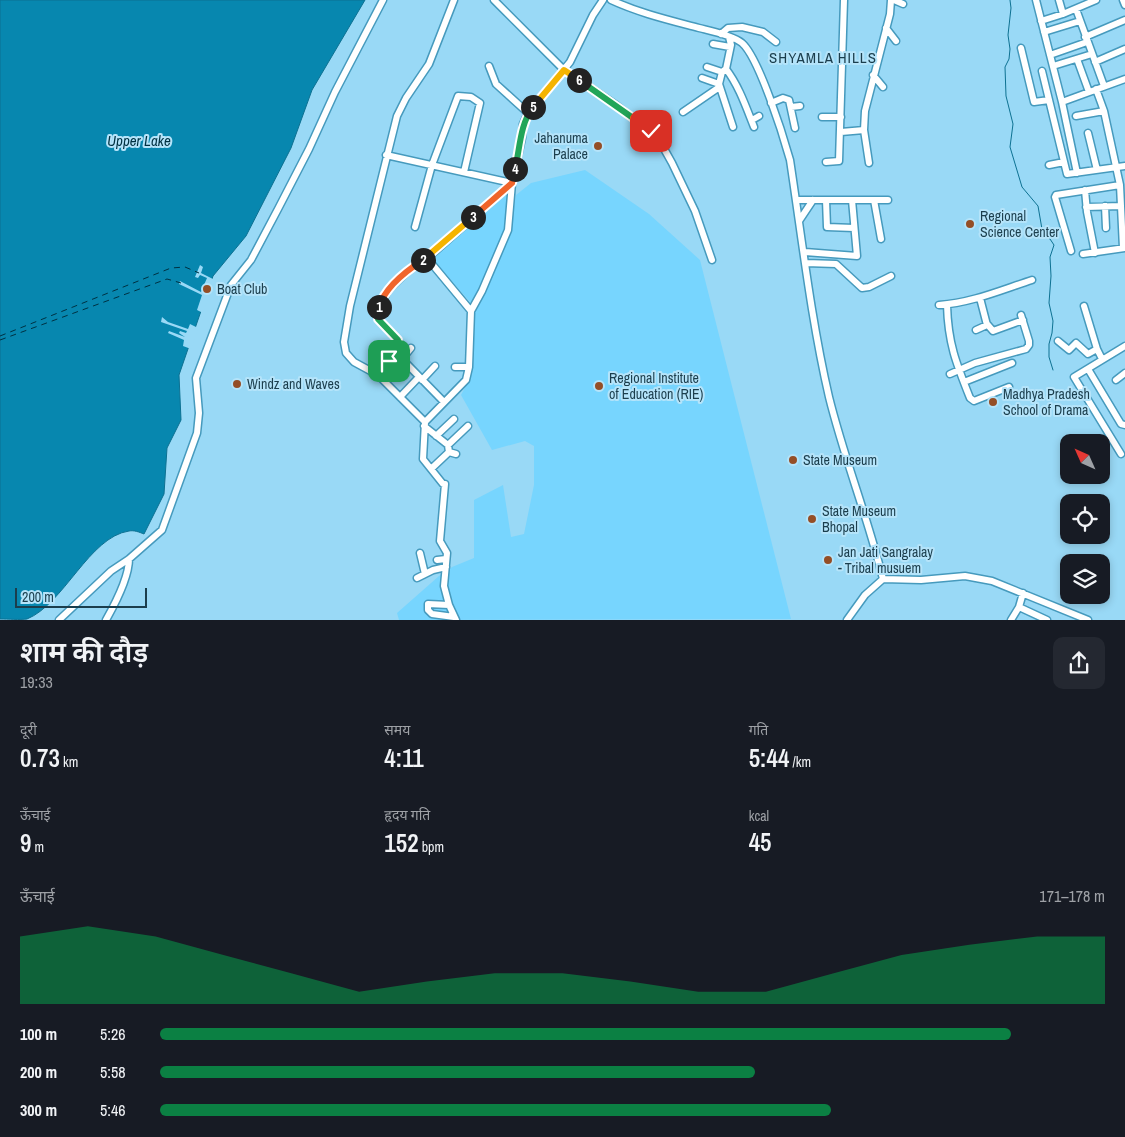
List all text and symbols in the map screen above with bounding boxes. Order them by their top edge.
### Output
district label: SHYAMLA HILLS [769,47,877,68]
pin: 6 [566,68,592,92]
text: 6 [576,71,583,89]
pin: 5 [520,94,546,120]
text: 5 [530,98,537,116]
pin [630,110,672,152]
icon: check [637,117,665,145]
place label: Jahanuma Palace [534,129,589,163]
water label: Upper Lake [107,130,171,151]
marker: Jahanuma Palace [592,140,604,152]
pin: 4 [502,156,528,182]
text: 4 [512,160,519,178]
pin: 3 [460,204,486,230]
place label: Regional Science Center [980,207,1059,241]
text: 3 [470,208,477,226]
marker: Regional Science Center [964,218,976,230]
pin: 2 [410,248,436,272]
text: 2 [420,251,427,269]
place label: Boat Club [217,280,267,298]
marker: Boat Club [201,283,213,295]
pin: 1 [366,294,392,320]
text: 1 [376,298,383,316]
pin [368,340,410,382]
icon: arrive [375,347,403,375]
place label: Regional Institute of Education (RIE) [609,369,704,403]
place label: Windz and Waves [247,375,340,393]
marker: Windz and Waves [231,378,243,390]
marker: Regional Institute of Education (RIE) [593,380,605,392]
place label: Madhya Pradesh School of Drama [1003,385,1090,419]
marker: Madhya Pradesh School of Drama [987,396,999,408]
north arrow [1060,434,1110,484]
map controls [1060,434,1110,604]
place label: State Museum [803,451,877,469]
marker: State Museum [787,454,799,466]
button: locate [1060,494,1110,544]
place label: State Museum Bhopal [822,502,896,536]
marker: State Museum Bhopal [806,513,818,525]
place label: Jan Jati Sangralay - Tribal musuem [838,543,933,577]
marker: Jan Jati Sangralay - Tribal musuem [822,554,834,566]
button: layers [1060,554,1110,604]
scale bar [15,584,148,608]
text: 200 m [22,588,54,606]
text: शाम की दौड़ [20,633,148,671]
button: share [1053,637,1105,689]
text: 19:33 [20,671,53,693]
text: दूरी [20,721,37,739]
text: समय [384,721,410,739]
text: गति [749,721,768,739]
text: 0.73 [20,741,60,775]
text: 4:11 [384,741,424,775]
text: 5:44 [749,741,789,775]
text: km [60,753,78,771]
text: /km [789,753,811,771]
text: ऊँचाई [20,806,50,824]
text: हृदय गति [384,806,430,824]
text: kcal [749,807,769,825]
text: 45 [749,825,771,859]
text: 9 [20,826,31,860]
text: 152 [384,826,419,860]
text: m [31,838,44,856]
text: bpm [419,838,444,856]
text: ऊँचाई [20,885,55,907]
text: 171–178 m [1039,885,1105,907]
text: 100 m [20,1023,57,1045]
text: 5:26 [100,1023,126,1045]
text: 200 m [20,1061,57,1083]
text: 5:58 [100,1061,126,1083]
text: 300 m [20,1099,57,1121]
text: 5:46 [100,1099,126,1121]

